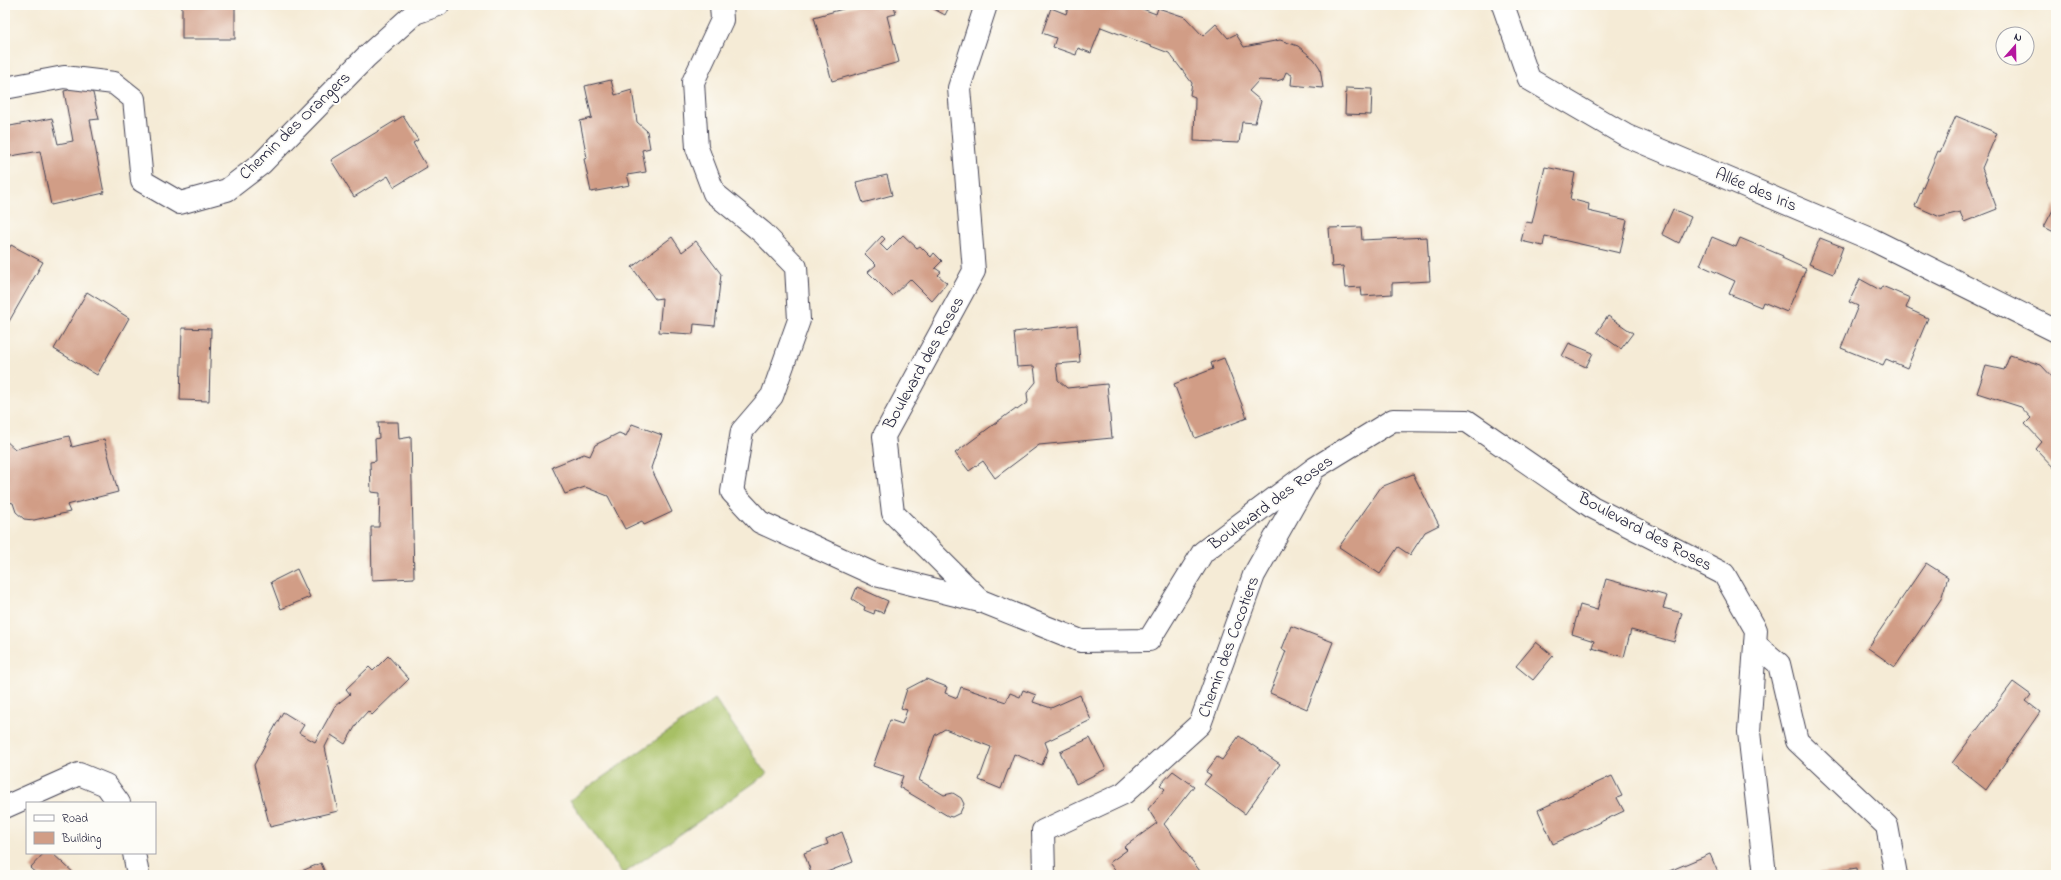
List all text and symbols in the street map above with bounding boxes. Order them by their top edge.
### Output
north arrow [1995,26,2035,66]
text: N [2012,29,2024,46]
street label: Chemin des Orangers [233,66,358,188]
street label: Allée des Iris [1711,162,1801,218]
street label: Boulevard des Roses [877,292,971,435]
street label: Boulevard des Roses [1203,449,1338,557]
street label: Boulevard des Roses [1573,486,1716,578]
street label: Chemin des Cocotiers [1192,573,1266,721]
legend [26,802,156,854]
text: Road [62,810,88,828]
text: Building [61,830,101,849]

